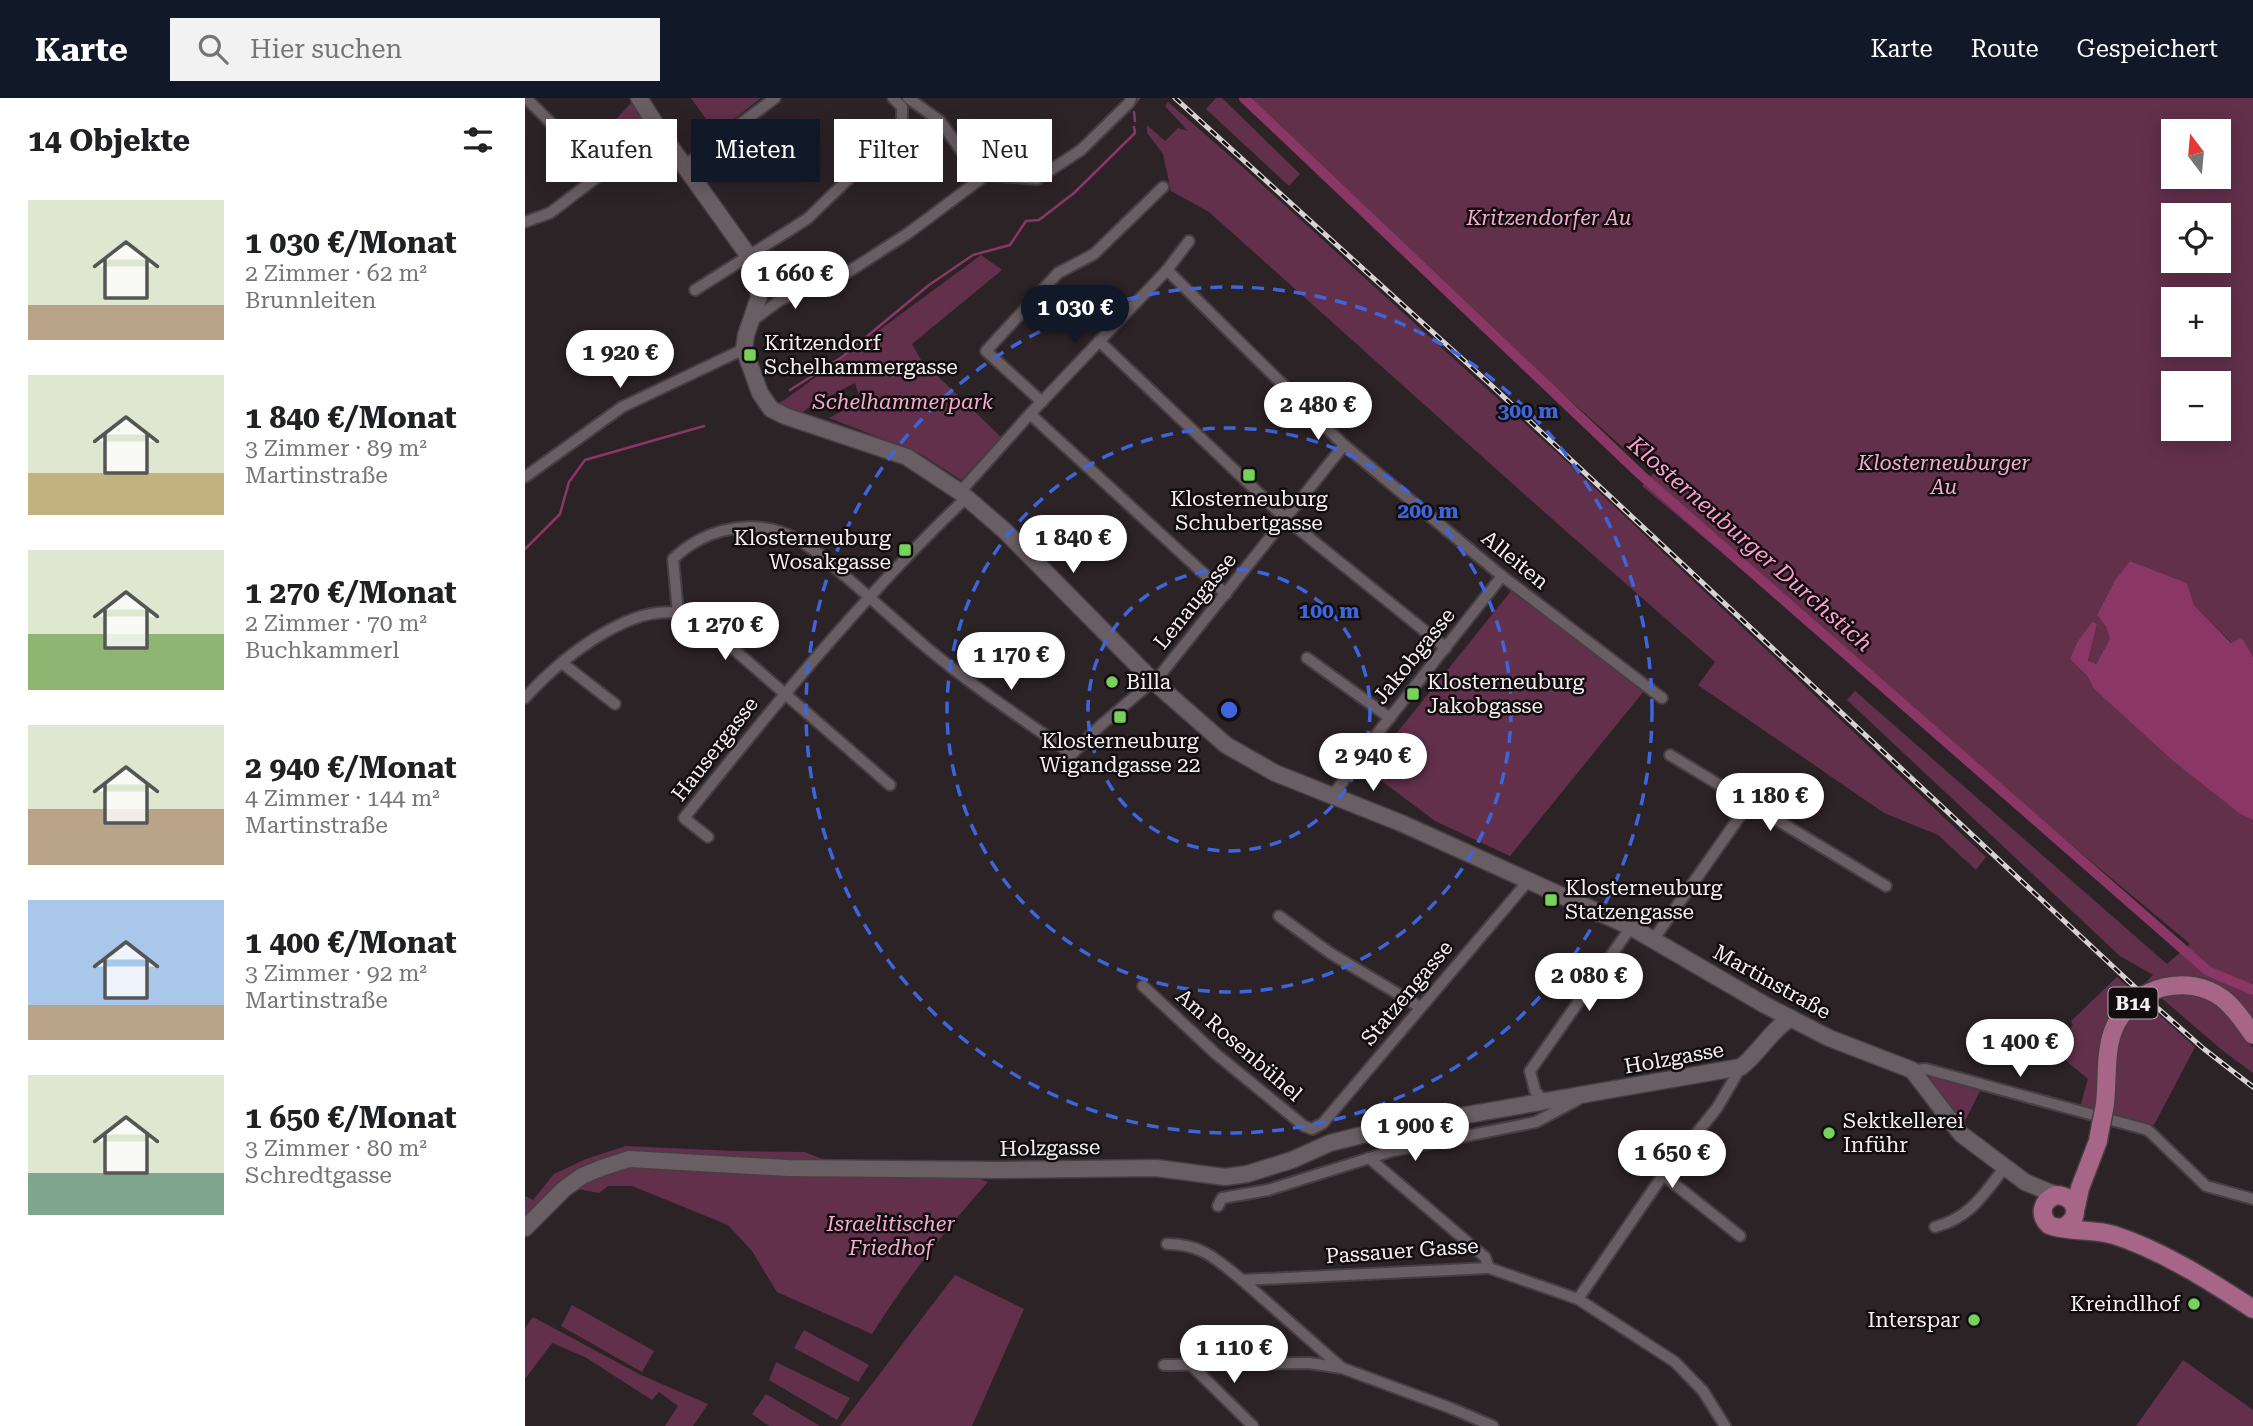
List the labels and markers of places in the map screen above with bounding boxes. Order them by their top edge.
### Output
pin: 1 660 € [730,252,860,311]
pin: 1 030 € [1010,286,1140,345]
pin: 1 920 € [555,330,685,390]
place label: Kritzendorf Schelhammergasse [764,331,958,379]
marker: Kritzendorf Schelhammergasse [742,347,758,363]
pin: 2 480 € [1253,382,1383,442]
marker: Klosterneuburg Schubertgasse [1241,467,1257,483]
place label: Klosterneuburg Schubertgasse [1170,487,1328,535]
pin: 1 840 € [1008,516,1138,575]
place label: Klosterneuburg Wosakgasse [734,526,891,574]
marker: Klosterneuburg Wosakgasse [897,542,913,558]
pin: 1 270 € [660,602,790,662]
pin: 1 170 € [946,632,1076,692]
place label: Billa [1126,670,1172,694]
place label: Klosterneuburg Jakobgasse [1427,670,1585,718]
marker: Billa [1104,674,1120,690]
marker: Klosterneuburg Jakobgasse [1405,686,1421,702]
centre of rings [1217,698,1241,722]
marker: Klosterneuburg Wigandgasse 22 [1112,709,1128,725]
place label: Klosterneuburg Wigandgasse 22 [1039,729,1201,777]
pin: 2 940 € [1308,734,1438,793]
pin: 1 180 € [1705,774,1835,833]
place label: Klosterneuburg Statzengasse [1565,876,1723,924]
marker: Klosterneuburg Statzengasse [1543,892,1559,908]
pin: 2 080 € [1524,954,1654,1013]
pin: 1 400 € [1955,1020,2085,1079]
pin: 1 900 € [1350,1104,1480,1163]
place label: Sektkellerei Inführ [1843,1109,1964,1157]
marker: Sektkellerei Inführ [1821,1125,1837,1141]
pin: 1 650 € [1607,1130,1737,1190]
place label: Kreindlhof [2070,1292,2181,1316]
marker: Kreindlhof [2186,1296,2202,1312]
place label: Interspar [1867,1308,1960,1332]
marker: Interspar [1966,1312,1982,1328]
pin: 1 110 € [1169,1326,1299,1385]

